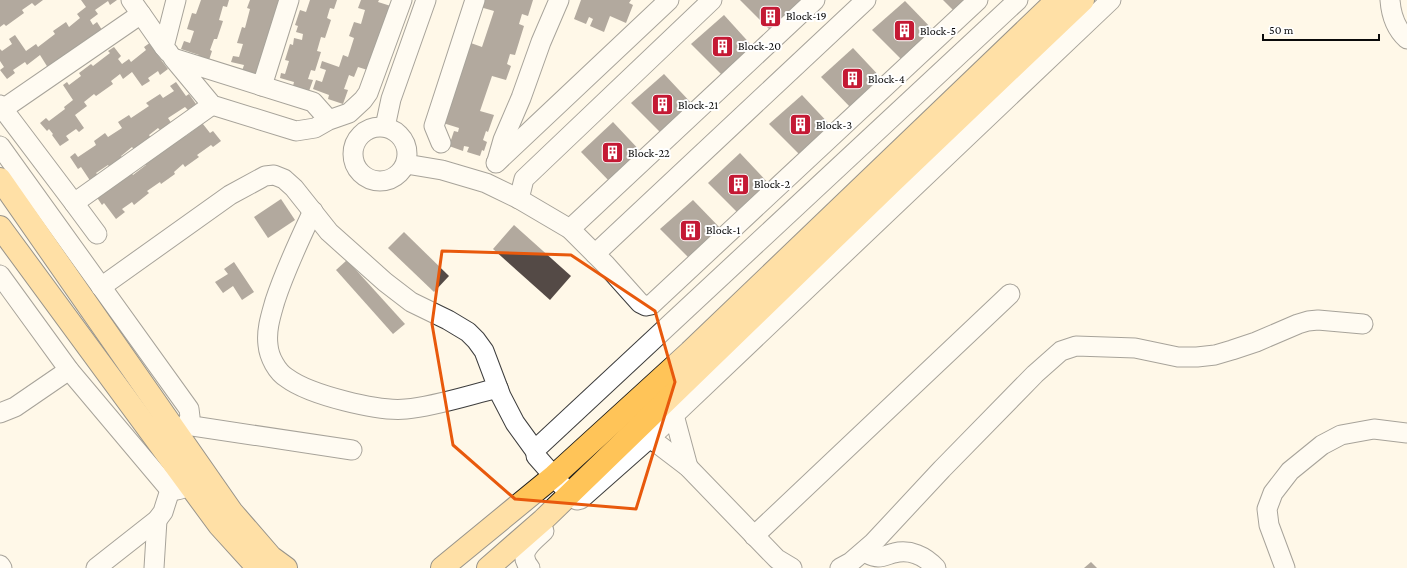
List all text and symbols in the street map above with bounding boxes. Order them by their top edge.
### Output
building icon: Block-19 [758,3,784,29]
place label: Block-19 [786,9,827,23]
scale bar [1263,16,1379,42]
building icon: Block-5 [891,18,917,44]
text: 50 m [1269,23,1294,37]
place label: Block-5 [920,24,956,38]
building icon: Block-20 [709,33,735,59]
place label: Block-20 [738,39,781,53]
building icon: Block-4 [839,66,865,92]
place label: Block-4 [868,72,905,86]
building icon: Block-21 [649,92,675,118]
place label: Block-21 [678,98,718,112]
building icon: Block-3 [787,112,813,138]
place label: Block-3 [816,118,852,132]
building icon: Block-22 [599,140,625,166]
place label: Block-22 [628,146,670,160]
building icon: Block-2 [726,171,752,197]
place label: Block-2 [754,177,790,191]
building icon: Block-1 [678,217,704,243]
place label: Block-1 [706,223,740,237]

